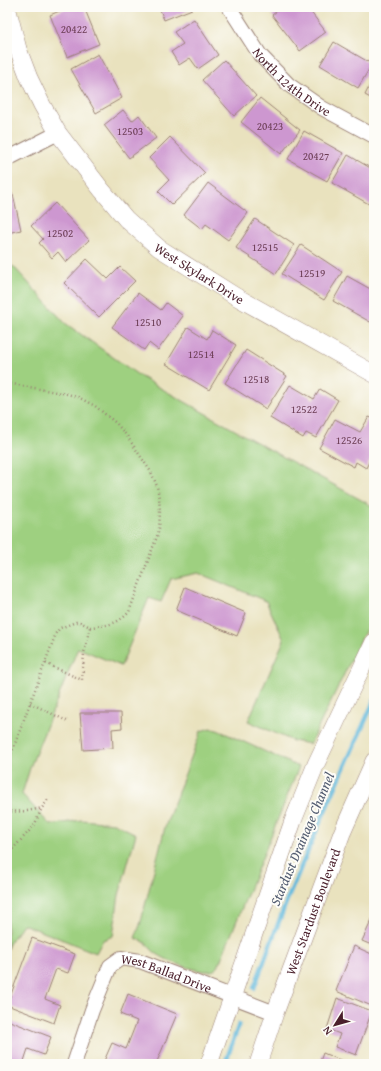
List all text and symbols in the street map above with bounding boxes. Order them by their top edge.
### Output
house number: 20422 [61,21,87,37]
street label: North 124th Drive [248,44,334,121]
house number: 20423 [257,118,283,134]
house number: 12503 [117,123,143,139]
house number: 20427 [303,148,329,164]
house number: 12502 [47,225,73,241]
street label: West Skylark Drive [151,238,247,309]
house number: 12515 [252,239,278,255]
house number: 12519 [299,265,325,281]
house number: 12510 [135,314,161,330]
house number: 12514 [188,346,214,362]
house number: 12518 [243,371,269,387]
house number: 12522 [291,401,317,417]
house number: 12526 [336,432,362,448]
water label: Stardust Drainage Channel [265,769,339,909]
street label: West Stardust Boulevard [281,846,345,978]
street label: West Ballad Drive [120,949,214,998]
north arrow [315,1005,355,1045]
text: N [318,1023,336,1039]

